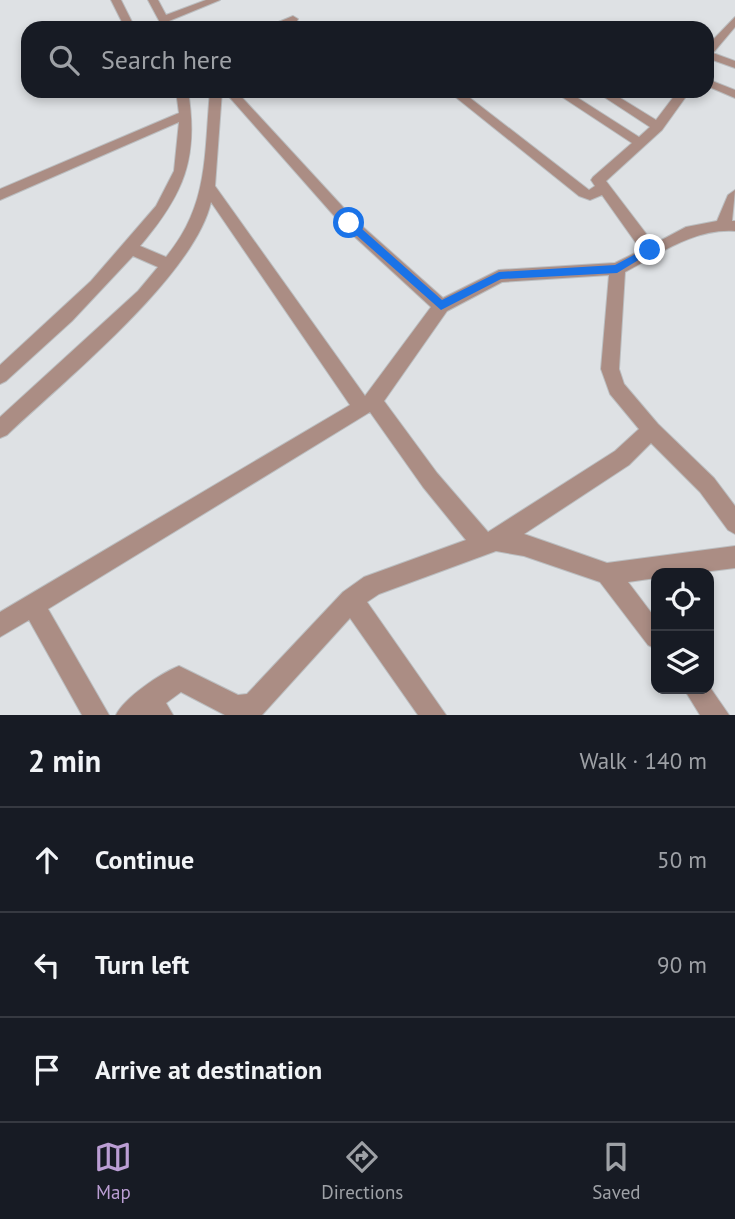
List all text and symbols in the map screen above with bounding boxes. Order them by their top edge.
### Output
search box [21,21,714,98]
icon: search [45,41,83,79]
text: Search here [101,43,232,76]
route start [333,207,364,238]
route end [634,234,665,265]
map controls [651,568,714,694]
button: locate [651,568,714,631]
button: layers [651,631,714,694]
text: 2 min [28,741,101,780]
text: Walk · 140 m [580,746,707,775]
icon: ahead [28,841,66,879]
text: Continue [95,843,194,876]
text: 50 m [657,845,707,874]
icon: left [28,946,66,984]
text: Turn left [95,948,189,981]
text: 90 m [657,950,707,979]
icon: arrive [28,1051,66,1089]
text: Arrive at destination [95,1053,322,1086]
tab: Map [94,1138,132,1204]
tab: Directions [321,1138,403,1204]
tab: Saved [592,1138,641,1204]

